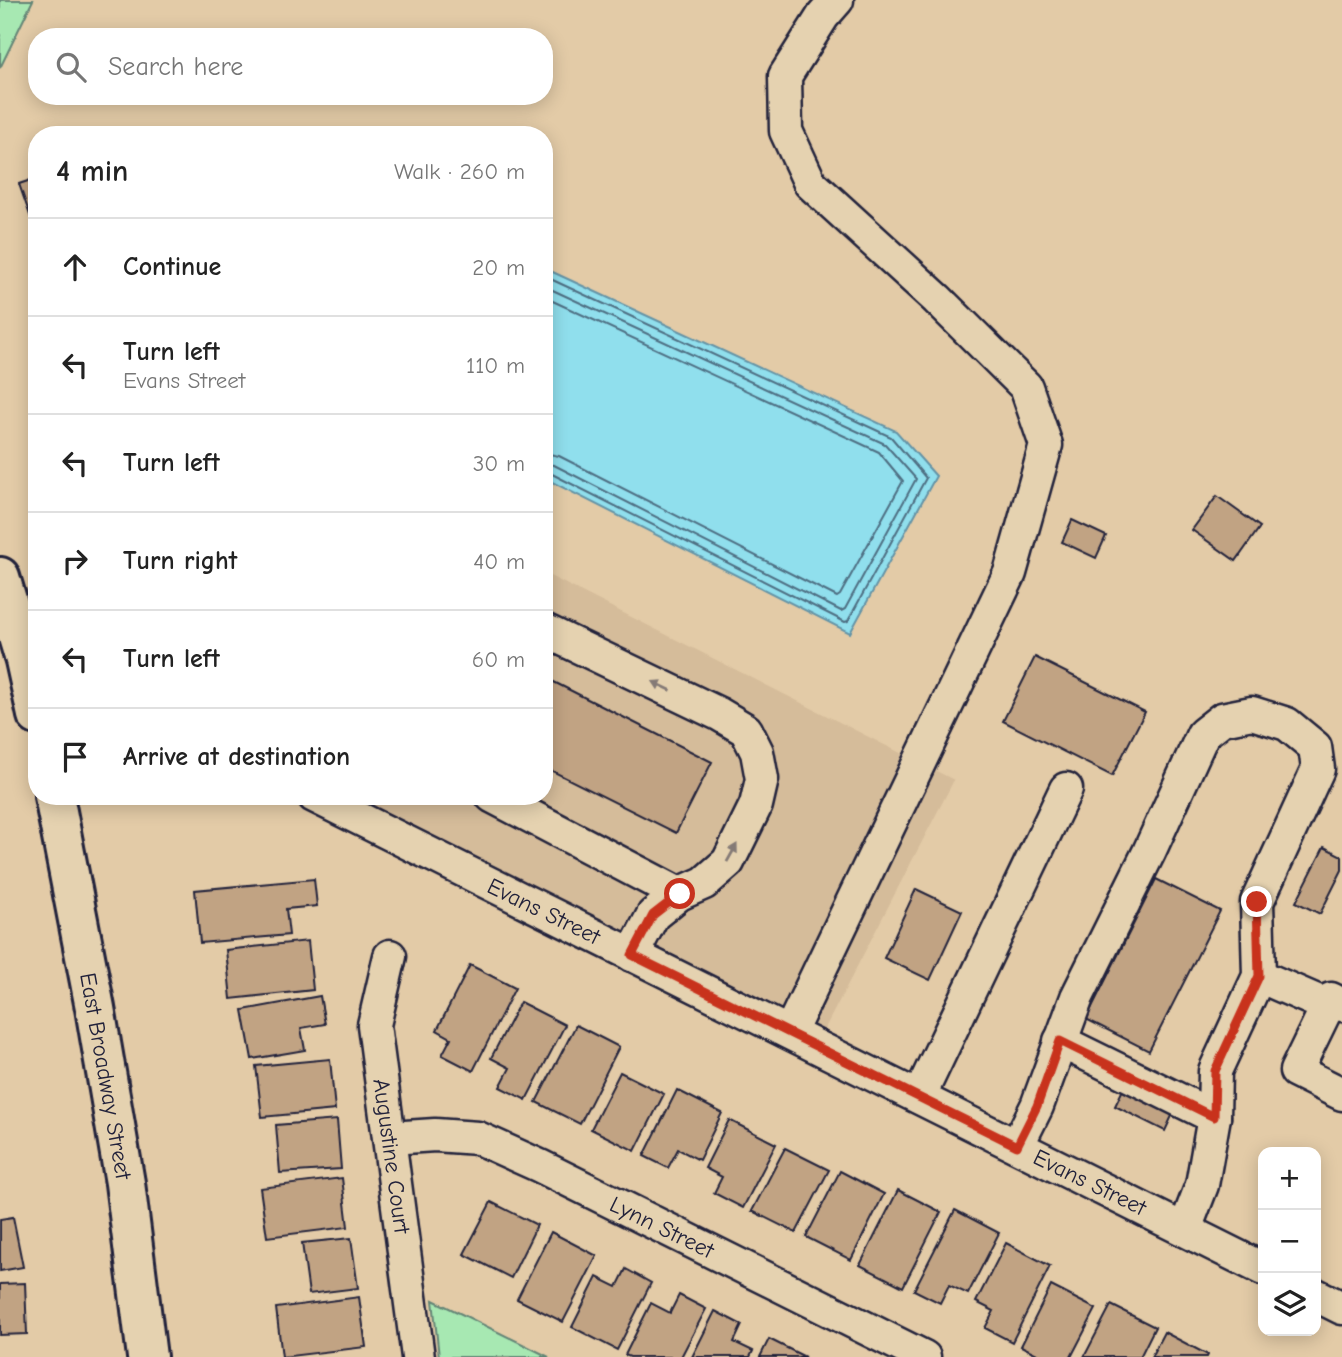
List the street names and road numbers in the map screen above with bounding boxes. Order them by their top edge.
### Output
street label: Evans Street [483,872,606,951]
street label: East Broadway Street [74,971,137,1183]
street label: Augustine Court [367,1077,416,1237]
street label: Evans Street [1029,1143,1152,1222]
street label: Lynn Street [605,1191,720,1265]

